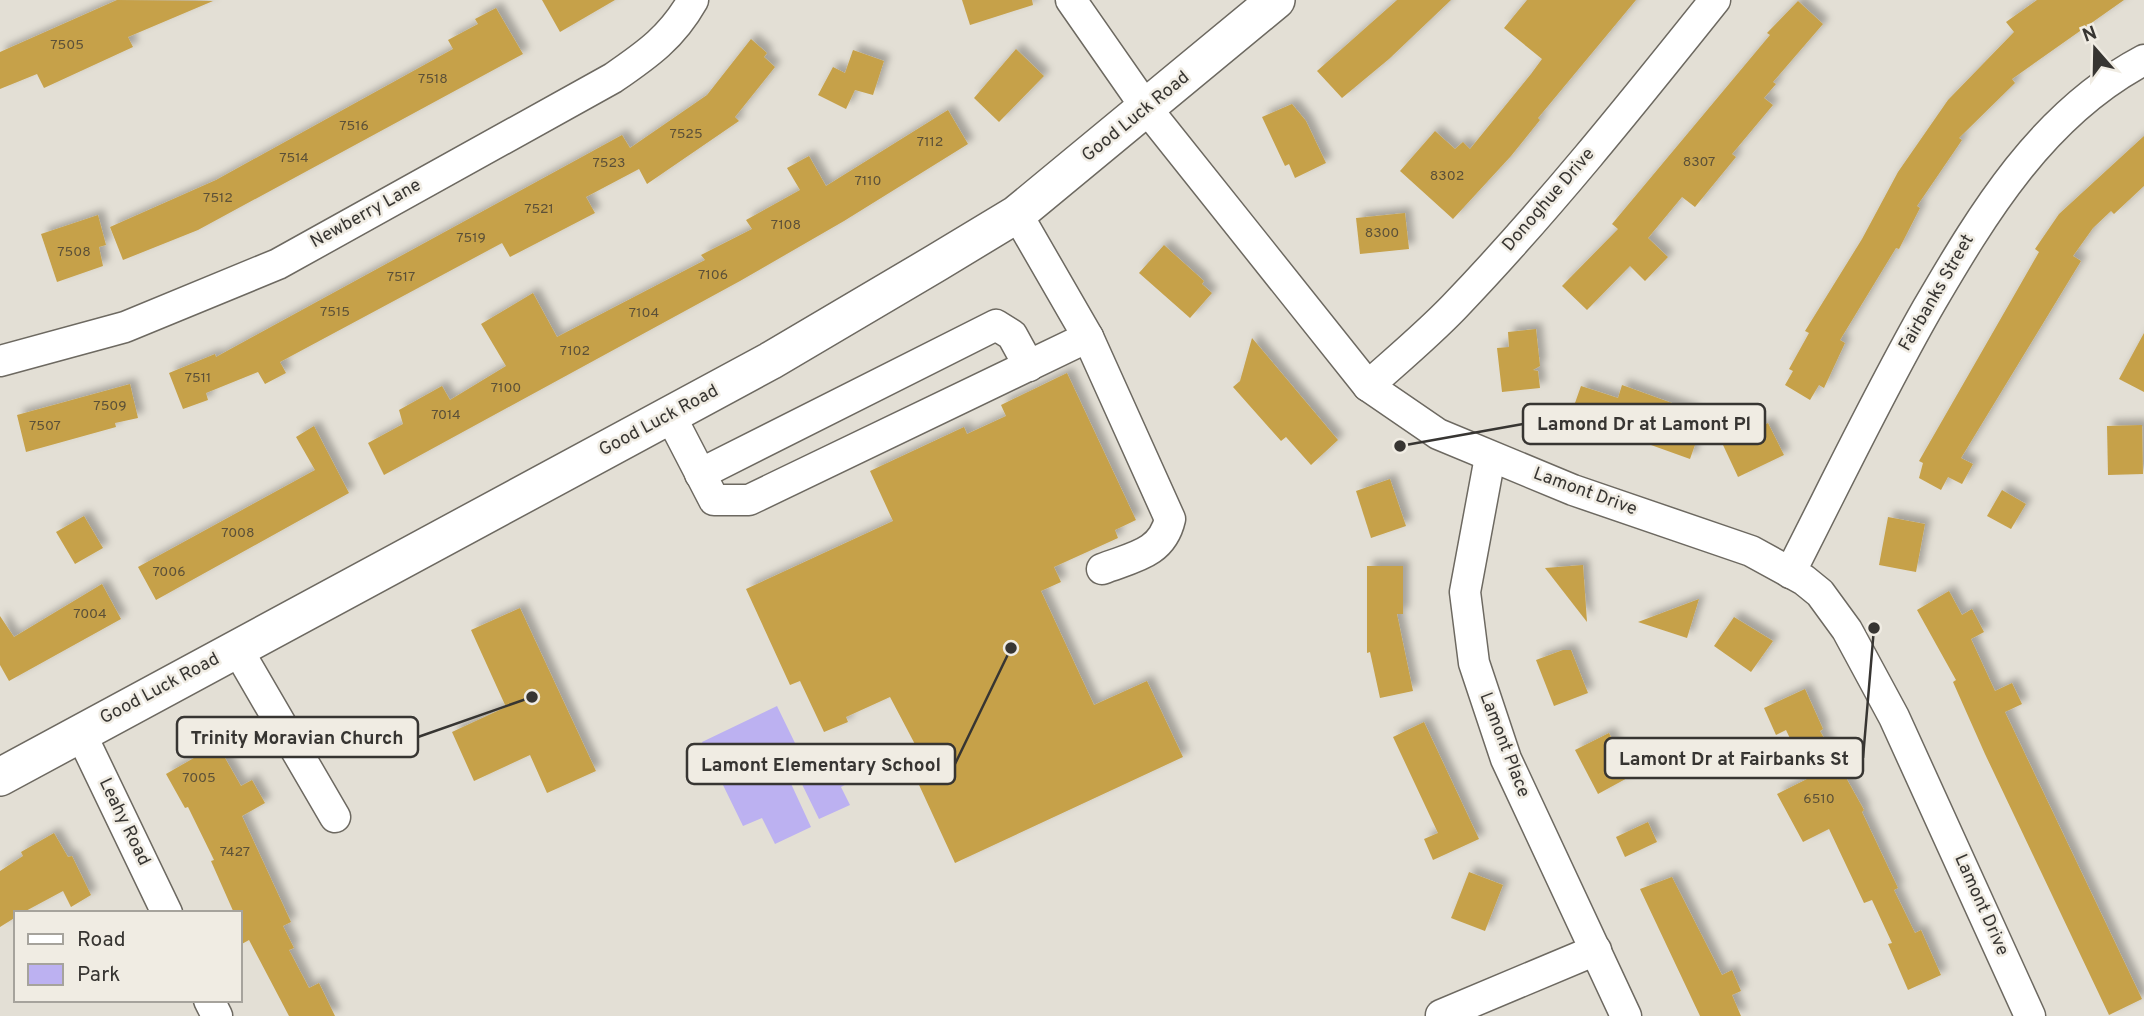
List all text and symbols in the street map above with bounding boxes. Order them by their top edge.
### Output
north arrow [2060,14,2130,84]
text: N [2079,21,2100,49]
house number: 7505 [50,37,84,54]
street label: Good Luck Road [1077,67,1195,167]
house number: 7518 [418,71,448,88]
house number: 7516 [339,118,369,135]
house number: 7525 [669,126,703,143]
house number: 7112 [917,134,943,151]
street label: Donoghue Drive [1498,144,1600,256]
house number: 7514 [279,150,309,167]
house number: 8307 [1683,154,1715,171]
house number: 7523 [593,155,625,172]
house number: 8302 [1430,168,1464,185]
house number: 7110 [855,173,882,190]
street label: Newberry Lane [307,174,425,254]
house number: 7512 [203,190,233,207]
house number: 7521 [524,201,554,218]
house number: 7108 [771,217,801,234]
house number: 8300 [1365,225,1399,242]
house number: 7519 [456,230,486,247]
street label: Fairbanks Street [1894,230,1980,356]
house number: 7508 [57,244,91,261]
house number: 7106 [698,267,728,284]
house number: 7517 [387,269,415,286]
house number: 7515 [320,304,350,321]
house number: 7104 [629,305,659,322]
house number: 7102 [560,343,590,360]
house number: 7511 [185,370,211,387]
house number: 7100 [491,380,521,397]
street label: Good Luck Road [595,380,723,462]
house number: 7509 [93,398,127,415]
callout: Lamond Dr at Lamont Pl [1523,404,1765,444]
house number: 7014 [431,407,461,424]
text: Lamond Dr at Lamont Pl [1537,413,1751,437]
house number: 7507 [29,418,61,435]
street label: Lamont Drive [1530,463,1640,521]
house number: 7008 [221,525,255,542]
house number: 7006 [152,564,186,581]
house number: 7004 [73,606,107,623]
street label: Good Luck Road [96,648,224,730]
street label: Lamont Place [1473,689,1535,801]
callout: Trinity Moravian Church [177,717,418,757]
text: Trinity Moravian Church [190,727,404,751]
callout: Lamont Dr at Fairbanks St [1605,738,1863,778]
callout: Lamont Elementary School [687,744,955,784]
text: Lamont Dr at Fairbanks St [1619,748,1849,772]
text: Lamont Elementary School [701,754,941,778]
house number: 7005 [182,770,216,787]
street label: Leahy Road [93,774,155,870]
house number: 6510 [1803,791,1835,808]
house number: 7427 [220,844,250,861]
street label: Lamont Drive [1948,851,2014,959]
legend [14,911,242,1002]
text: Road [77,927,126,954]
text: Park [77,962,120,989]

